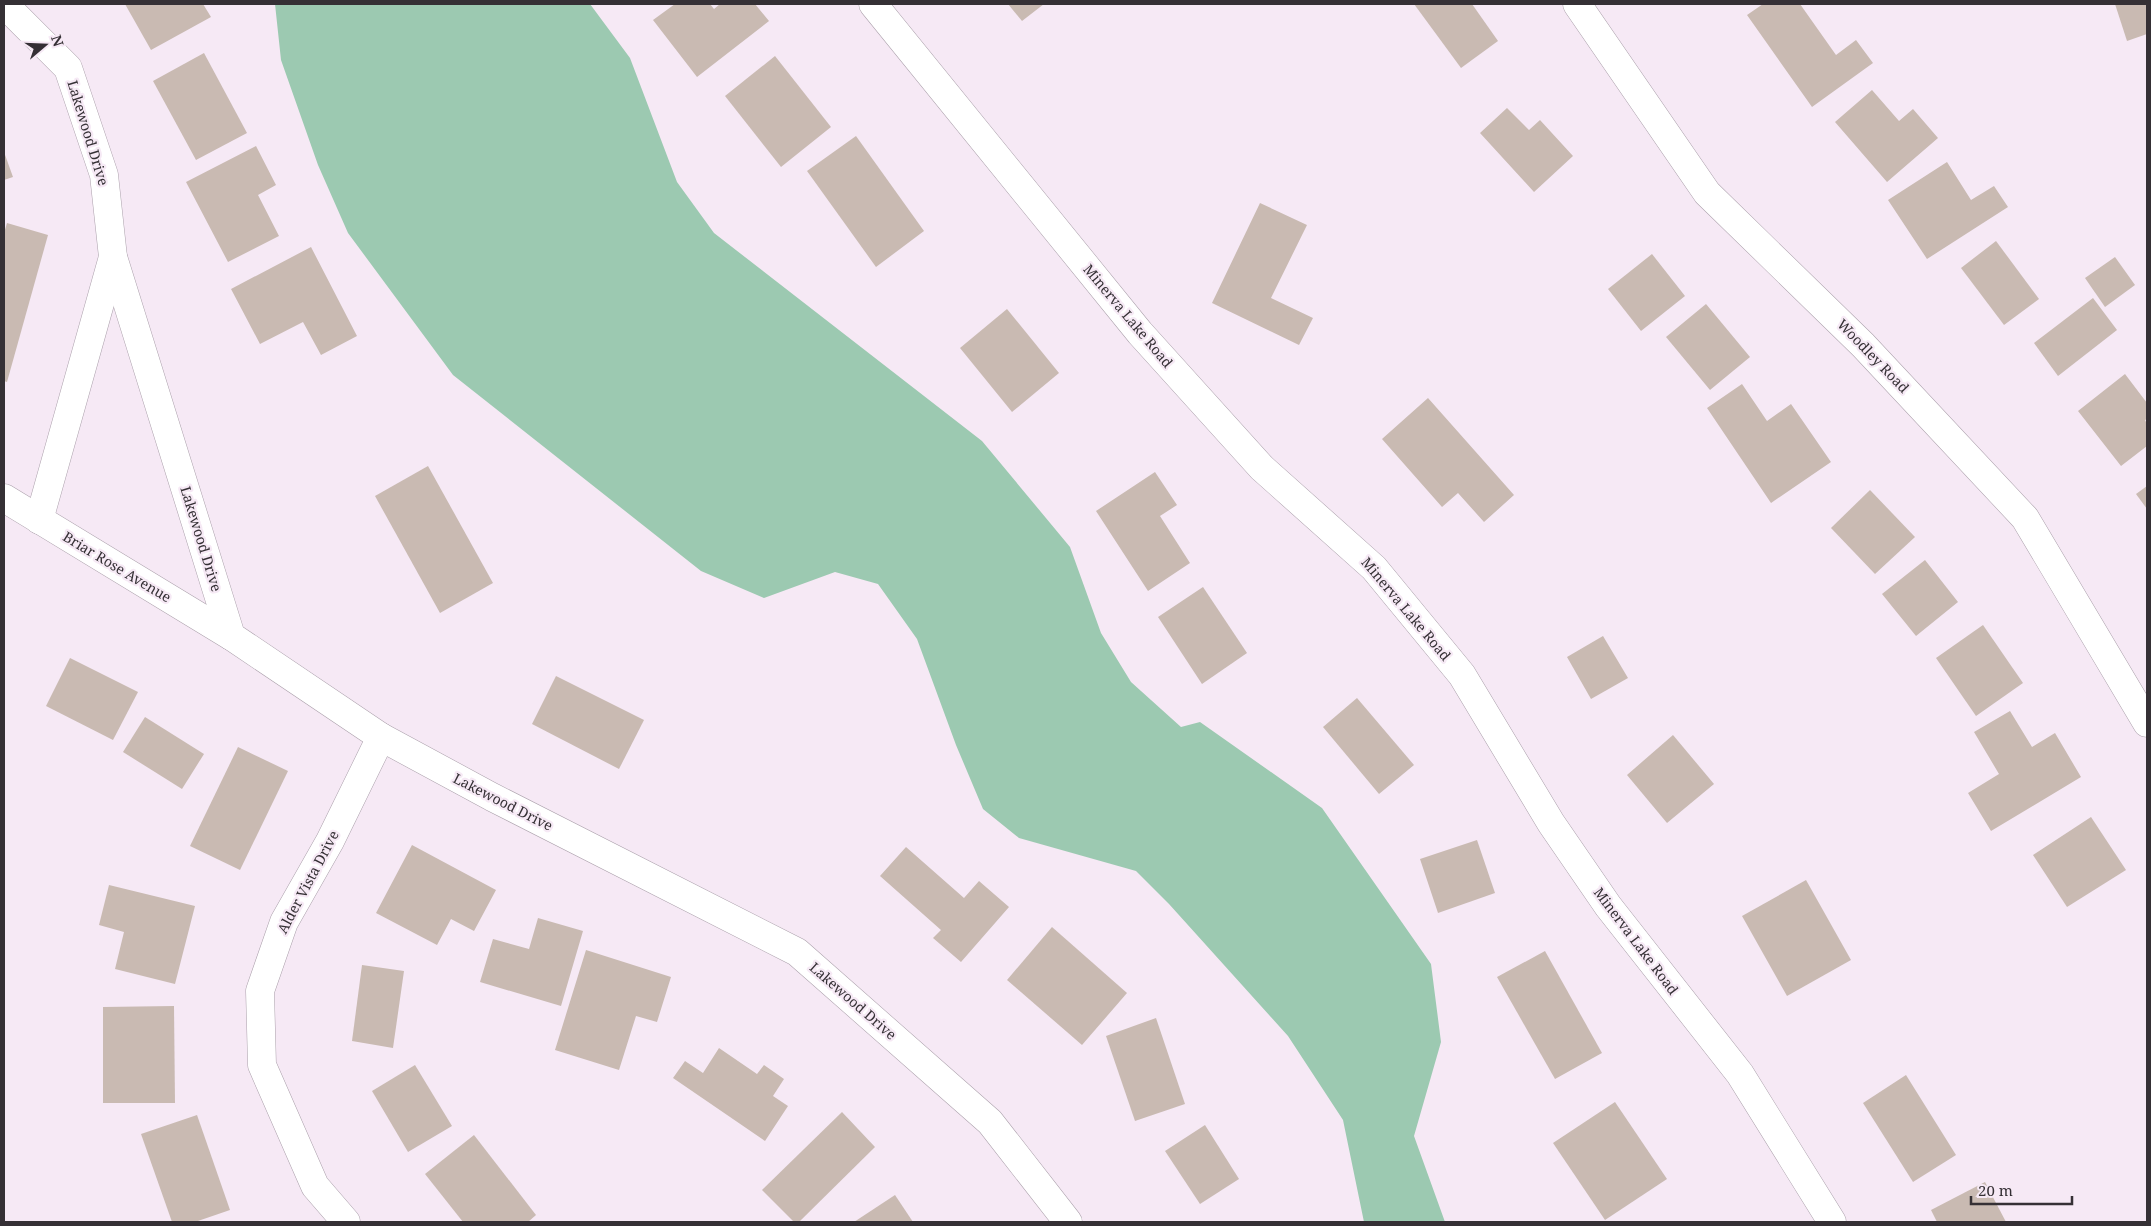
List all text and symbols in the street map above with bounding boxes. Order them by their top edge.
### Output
north arrow [20,20,70,70]
text: N [47,32,69,49]
street label: Lakewood Drive [63,78,114,188]
street label: Minerva Lake Road [1079,260,1178,372]
street label: Woodley Road [1833,315,1914,397]
street label: Lakewood Drive [176,484,227,594]
street label: Briar Rose Avenue [60,527,175,606]
street label: Minerva Lake Road [1357,553,1456,665]
street label: Lakewood Drive [450,768,556,835]
street label: Alder Vista Drive [272,827,343,937]
street label: Minerva Lake Road [1590,883,1683,999]
street label: Lakewood Drive [806,958,901,1044]
scale bar [1971,1174,2072,1206]
text: 20 m [1978,1180,2013,1200]

